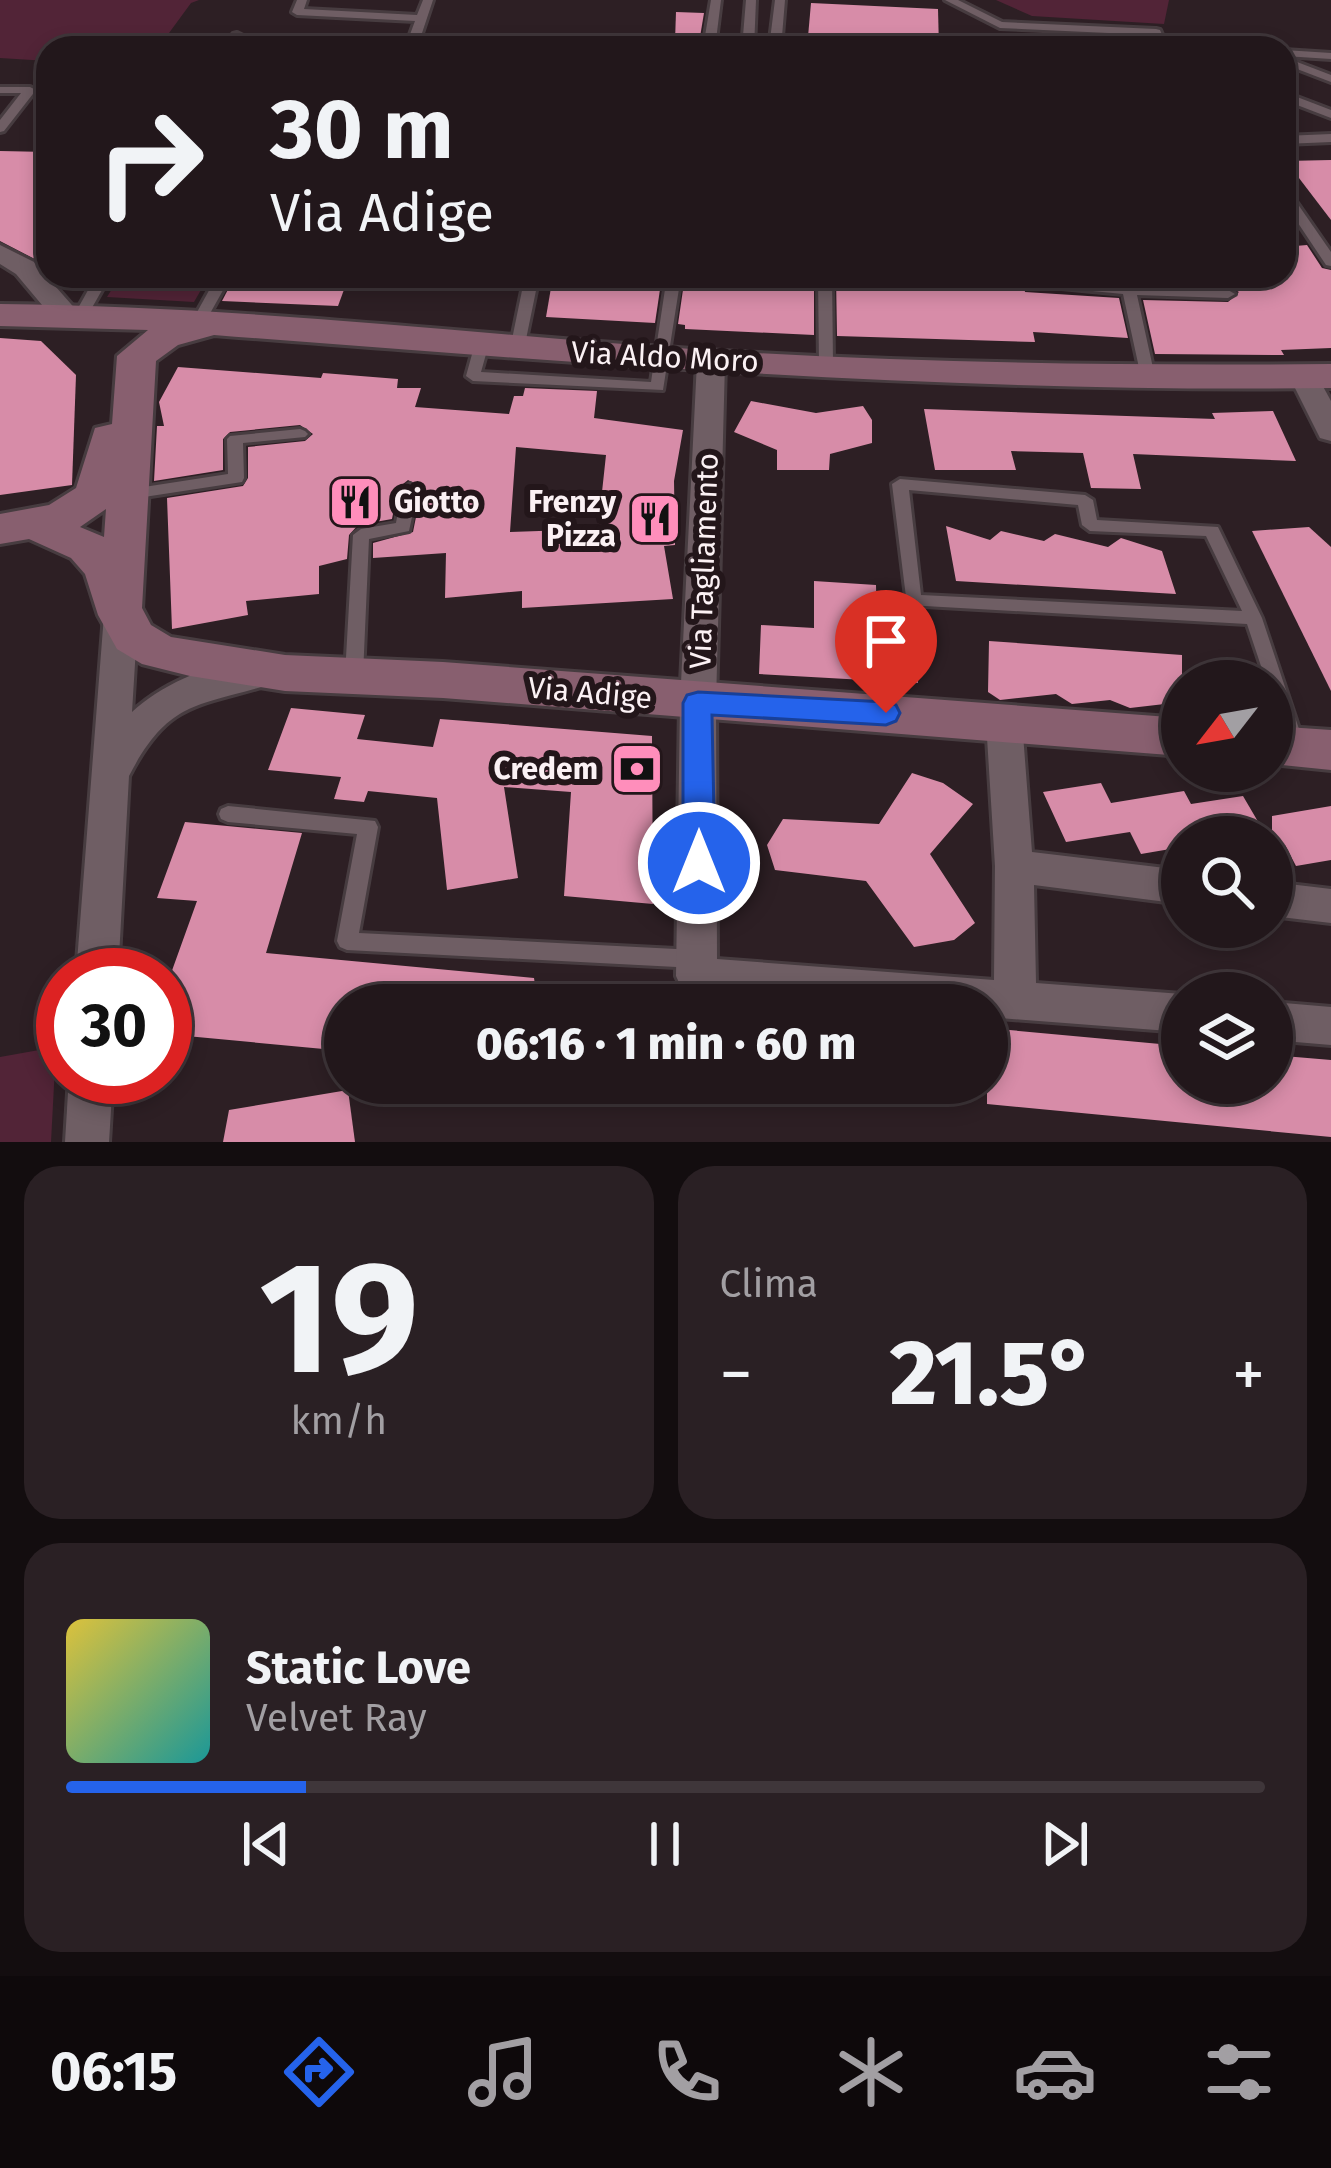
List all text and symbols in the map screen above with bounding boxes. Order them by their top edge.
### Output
text: 30 m [270,79,454,180]
icon: right [72,84,228,240]
text: Via Adige [270,181,494,245]
street label: Via Aldo Moro [570,334,760,380]
street label: Via Tagliamento [682,452,726,670]
restaurant icon: Giotto [327,474,383,530]
place label: Giotto [394,484,479,520]
place label: Frenzy Pizza [528,484,616,554]
restaurant icon: Frenzy Pizza [627,491,683,547]
pin [835,590,937,713]
icon: arrive [853,608,919,674]
north arrow [1161,660,1293,792]
map controls [1161,660,1293,1104]
street label: Via Adige [526,670,654,716]
bank icon: Credem [609,741,665,797]
place label: Credem [494,751,598,787]
position arrow [636,800,762,926]
button: search [1161,816,1293,948]
speed limit sign: 30 [36,948,192,1104]
button: layers [1161,972,1293,1104]
text: 06:16 · 1 min · 60 m [476,1017,856,1071]
text: 19 [259,1226,419,1413]
text: Clima [720,1261,818,1307]
text: 21.5° [890,1320,1095,1428]
text: − [720,1335,753,1414]
text: + [1232,1335,1265,1414]
text: km/h [290,1398,387,1444]
text: Static Love [246,1641,471,1695]
text: Velvet Ray [246,1695,427,1741]
icon: previous [233,1811,299,1877]
icon: pause [632,1811,698,1877]
icon: next [1032,1811,1098,1877]
icon: directions [277,2030,361,2114]
icon: music [461,2030,545,2114]
icon: phone [645,2030,729,2114]
icon: climate [829,2030,913,2114]
icon: car [1013,2030,1097,2114]
icon: filters [1197,2030,1281,2114]
text: 06:15 [50,2040,177,2104]

